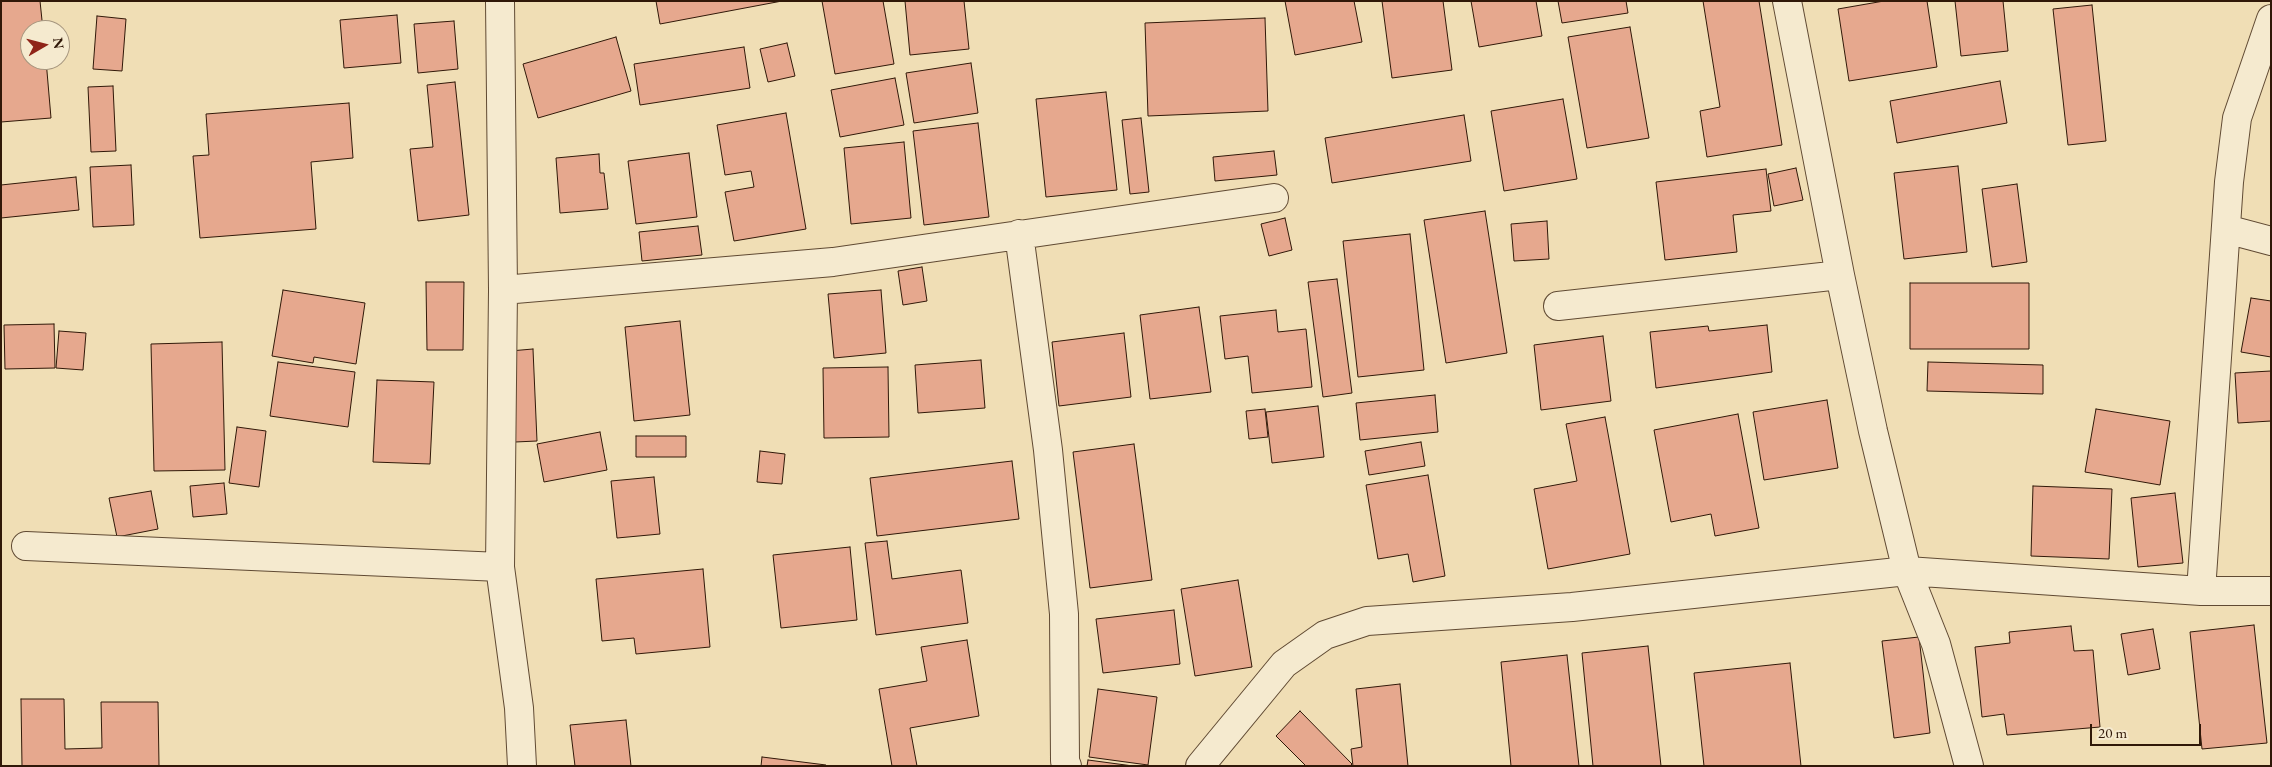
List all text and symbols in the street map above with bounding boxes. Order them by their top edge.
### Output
north arrow [20,20,70,70]
text: N [49,36,69,50]
scale bar [2092,714,2203,746]
text: 20 m [2098,723,2127,742]

